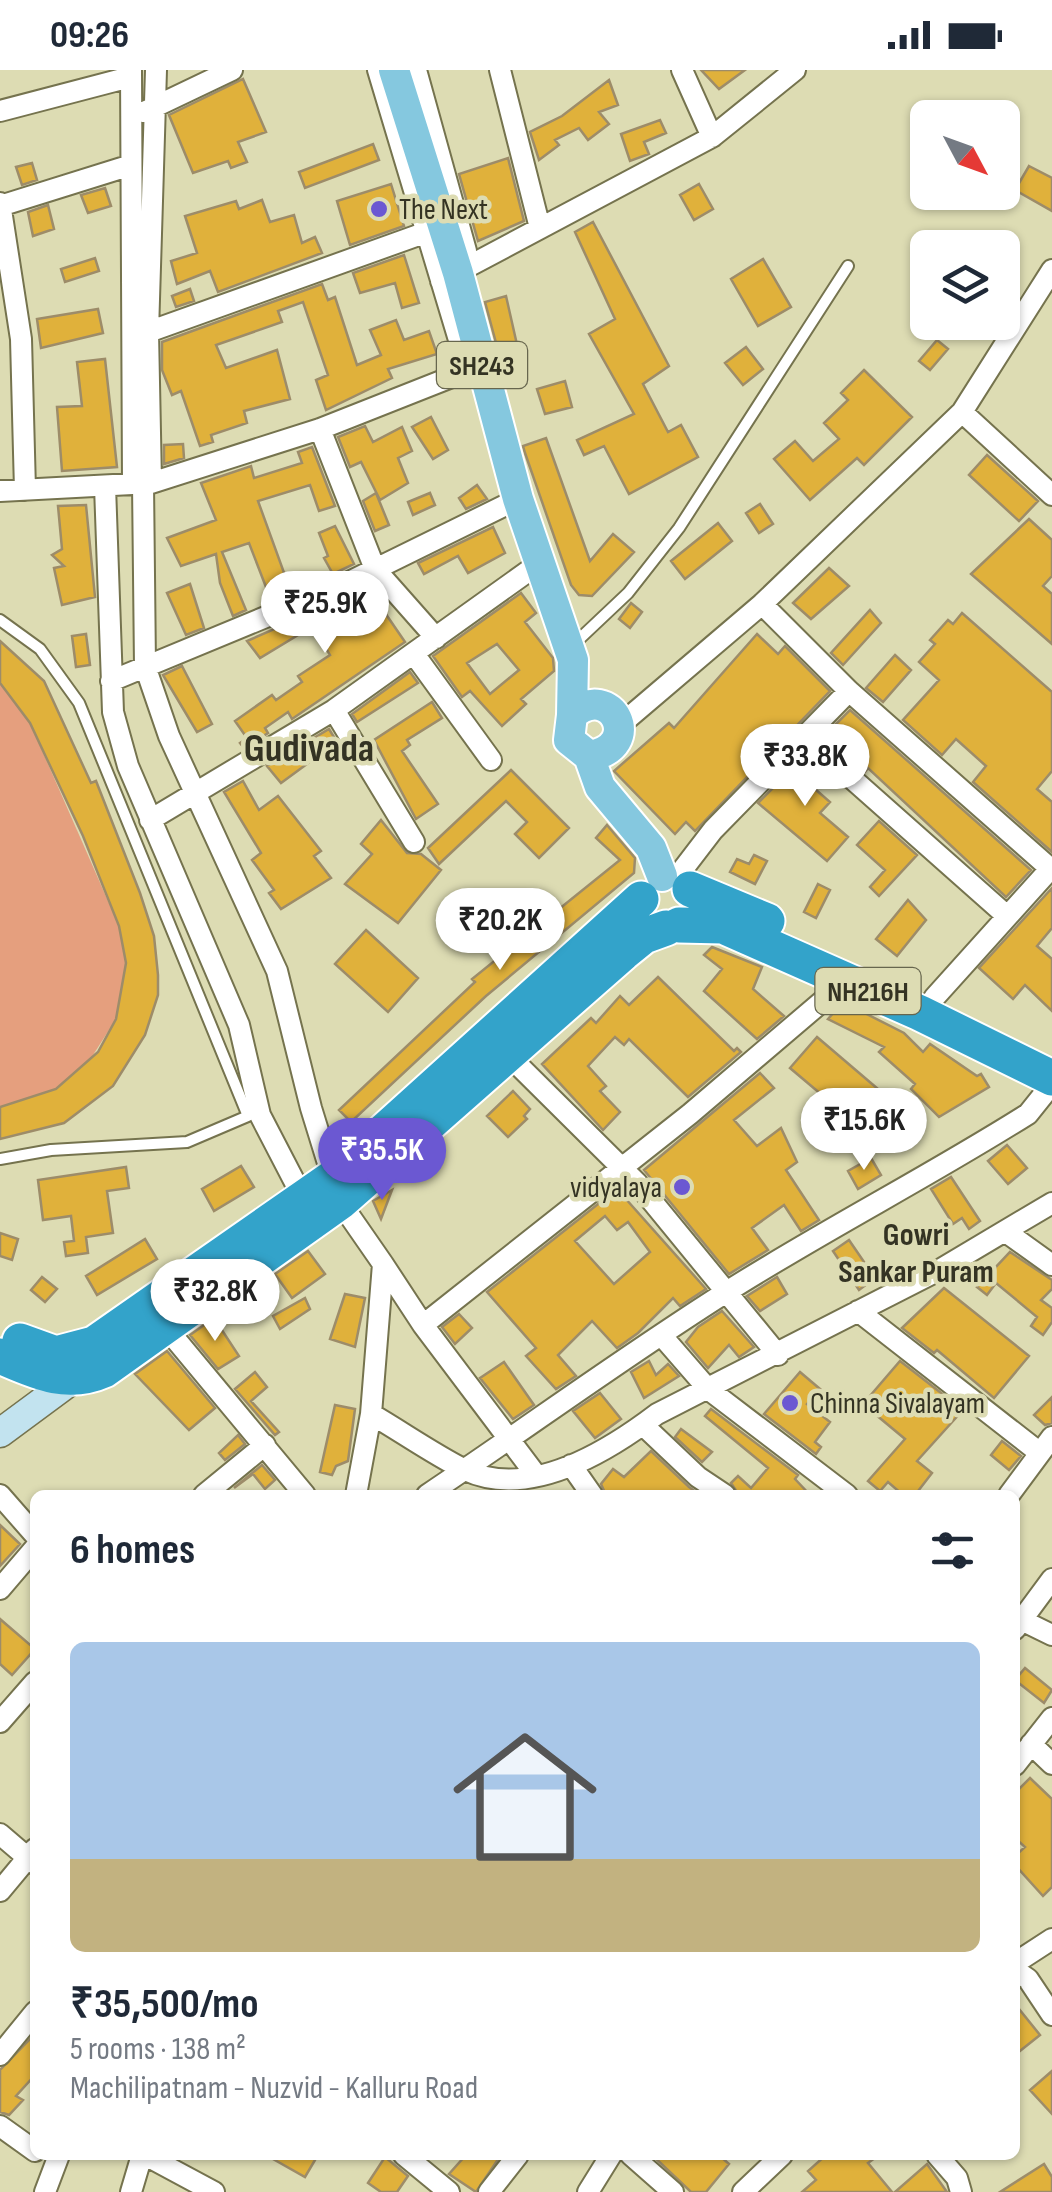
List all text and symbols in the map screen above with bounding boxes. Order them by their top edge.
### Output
text: 09:26 [50,13,129,58]
north arrow [910,100,1020,210]
map controls [910,100,1020,340]
place label: The Next [399,192,488,228]
marker: The Next [368,198,390,220]
button: layers [910,230,1020,340]
road number: SH243 [437,342,527,388]
pin: ₹25.9K [244,571,406,656]
text: ₹25.9K [283,584,367,623]
pin: ₹33.8K [724,724,886,809]
district label: Gudivada [244,725,374,773]
text: ₹33.8K [762,737,848,776]
pin: ₹20.2K [419,888,581,973]
text: ₹20.2K [458,901,542,940]
road number: NH216H [816,968,920,1014]
pin: ₹15.6K [783,1088,945,1173]
text: ₹15.6K [823,1101,905,1140]
pin: ₹35.5K [301,1118,463,1203]
text: ₹35.5K [340,1131,424,1170]
place label: vidyalaya [570,1170,662,1206]
marker: vidyalaya [671,1176,693,1198]
district label: Gowri Sankar Puram [838,1216,994,1292]
pin: ₹32.8K [134,1259,296,1344]
text: ₹32.8K [173,1272,257,1311]
place label: Chinna Sivalayam [810,1386,985,1422]
marker: Chinna Sivalayam [779,1392,801,1414]
icon: filters [925,1523,980,1578]
text: 6 homes [70,1525,195,1576]
icon: home [435,1707,615,1887]
text: ₹35,500/mo [70,1979,258,2030]
text: 5 rooms · 138 m² [70,2030,246,2069]
text: Machilipatnam - Nuzvid - Kalluru Road [70,2069,478,2108]

